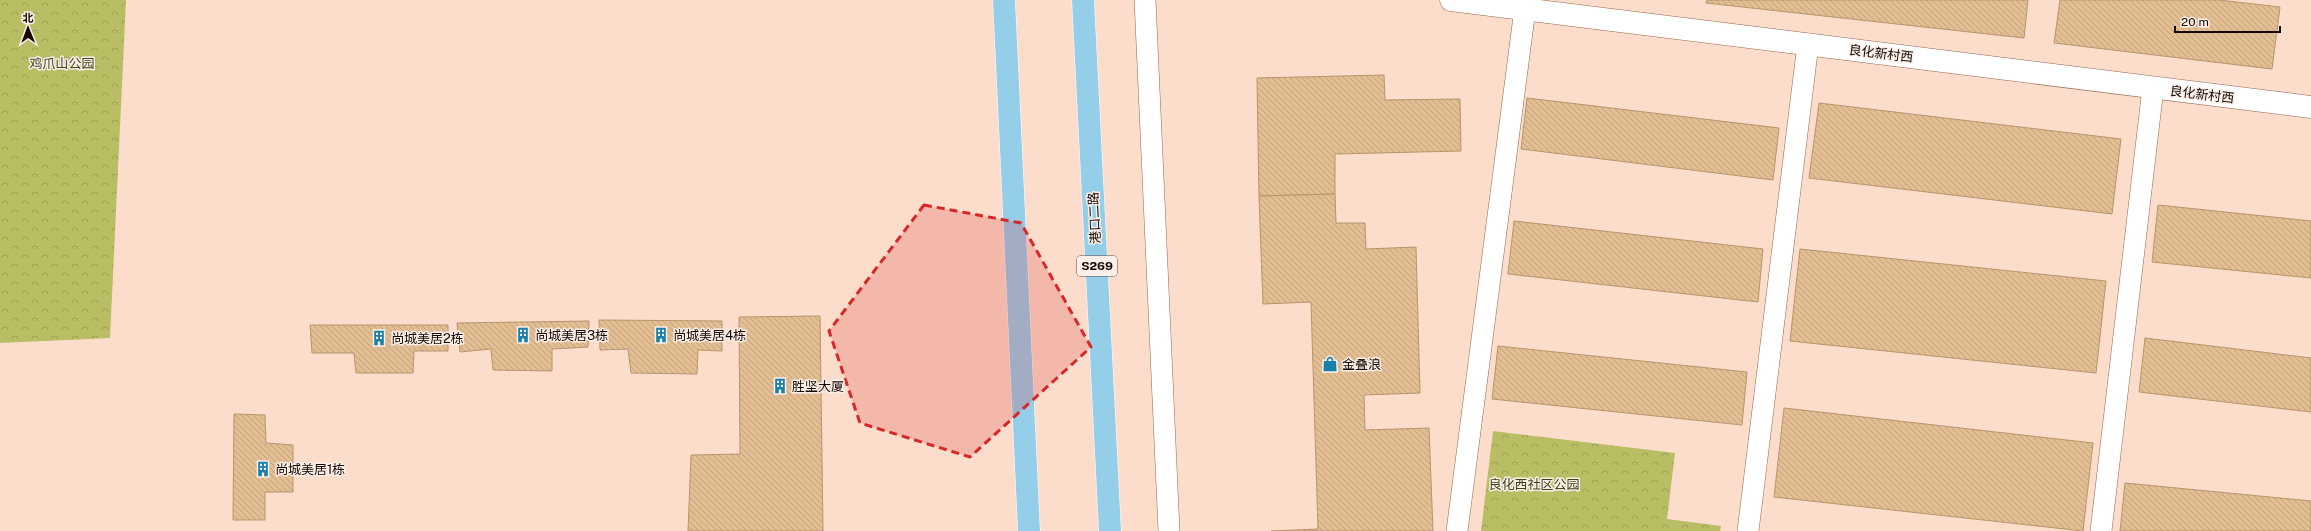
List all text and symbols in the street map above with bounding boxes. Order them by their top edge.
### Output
north arrow [8,8,48,48]
scale bar [2175,8,2280,34]
text: 北 [22,12,33,24]
text: 20 m [2181,15,2209,29]
street label: 良化新村西 [1848,42,1914,65]
park label: 鸡爪山公园 [29,56,95,71]
street label: 良化新村西 [2169,83,2235,106]
street label: 港口二路 [1086,192,1103,244]
road number: S269 [1077,256,1117,276]
building icon: 尚城美居3栋 [514,326,532,344]
building icon: 尚城美居4栋 [652,326,670,344]
place label: 尚城美居3栋 [535,328,608,343]
place label: 尚城美居4栋 [673,328,746,343]
building icon: 尚城美居2栋 [370,329,388,347]
place label: 尚城美居2栋 [391,331,464,346]
shop icon: 金叠浪 [1321,355,1339,373]
place label: 金叠浪 [1342,357,1381,372]
building icon: 胜坚大厦 [771,377,789,395]
place label: 胜坚大厦 [792,379,844,394]
building icon: 尚城美居1栋 [254,460,272,478]
place label: 尚城美居1栋 [275,462,345,477]
park label: 良化西社区公园 [1488,477,1580,492]

